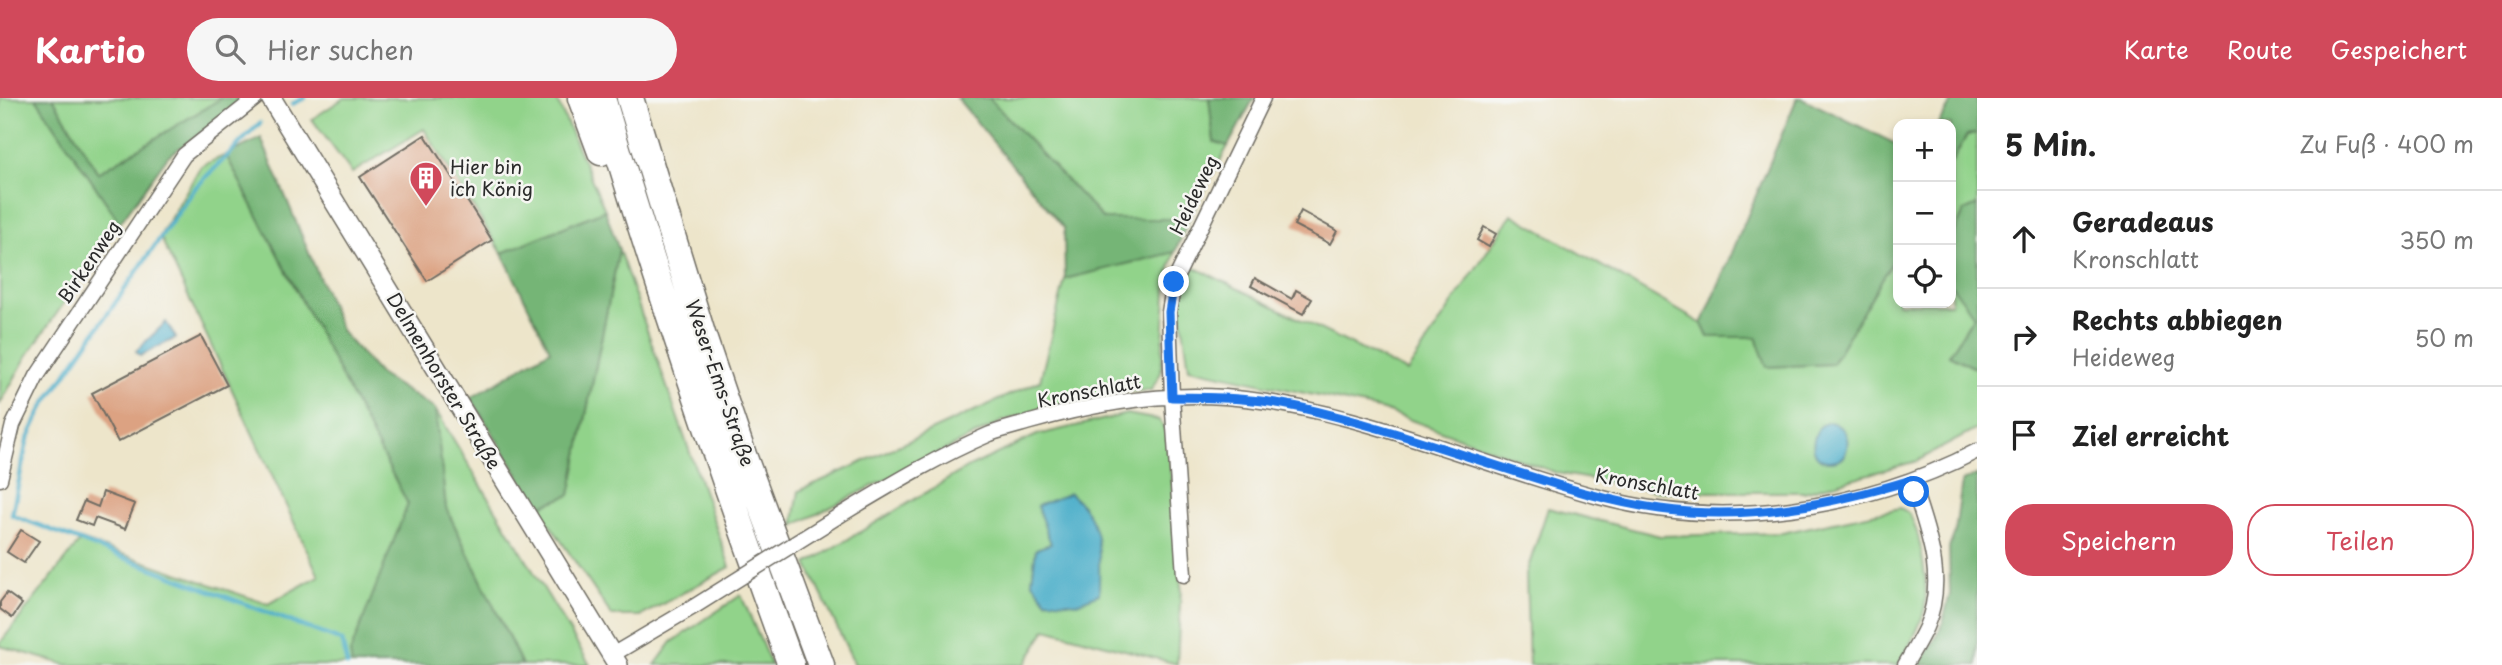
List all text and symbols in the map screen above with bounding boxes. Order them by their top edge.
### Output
search box [187,18,677,81]
text: Kartio [35,24,145,74]
icon: search [211,30,249,68]
text: Hier suchen [267,30,414,69]
text: Karte [2124,31,2189,67]
text: Route [2227,31,2293,67]
text: Gespeichert [2331,31,2467,67]
map controls [1893,119,1956,308]
button: + [1893,119,1956,182]
text: 5 Min. [2005,121,2096,166]
text: Zu Fuß · 400 m [2300,126,2474,161]
street label: Heideweg [1162,150,1224,239]
place label: Hier bin ich König [450,152,533,202]
building icon: Hier bin ich König [407,159,445,208]
button: − [1893,182,1956,245]
text: Geradeaus [2072,202,2214,241]
street label: Birkenweg [50,214,127,309]
icon: ahead [2005,220,2043,258]
text: 350 m [2399,222,2474,257]
text: Kronschlatt [2072,241,2199,276]
button: locate [1893,245,1956,308]
route end [1158,266,1189,297]
street label: Delmenhorster Straße [381,287,509,474]
street label: Weser-Ems-Straße [679,295,763,470]
text: Rechts abbiegen [2072,300,2283,339]
icon: right [2005,318,2043,356]
text: 50 m [2414,320,2474,355]
text: Heideweg [2072,339,2176,374]
street label: Kronschlatt [1035,366,1143,414]
icon: arrive [2005,416,2043,454]
text: Ziel erreicht [2072,416,2230,455]
street label: Kronschlatt [1593,460,1702,506]
route start [1898,476,1929,507]
button: Speichern [2005,504,2233,576]
button: Teilen [2247,504,2474,576]

